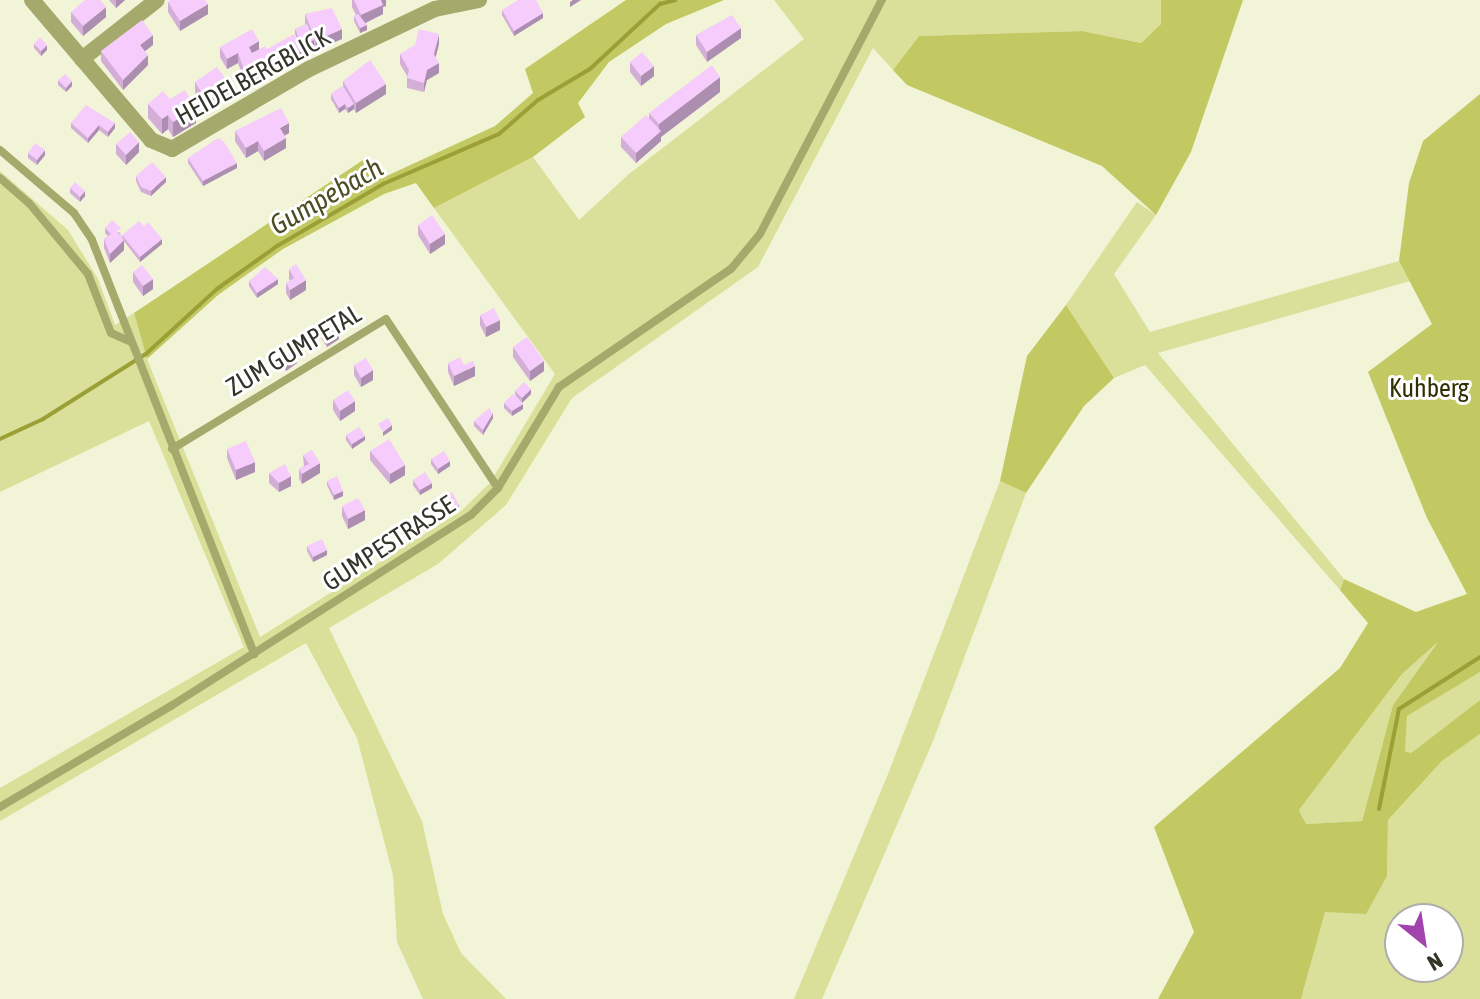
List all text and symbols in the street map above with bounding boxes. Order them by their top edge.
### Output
street label: HEIDELBERGBLICK [170,22,336,132]
water label: Gumpebach [264,150,388,242]
street label: ZUM GUMPETAL [221,299,367,403]
park label: Kuhberg [1389,373,1469,405]
street label: GUMPESTRASSE [317,490,461,598]
north arrow [1384,903,1464,983]
text: N [1423,948,1447,977]

